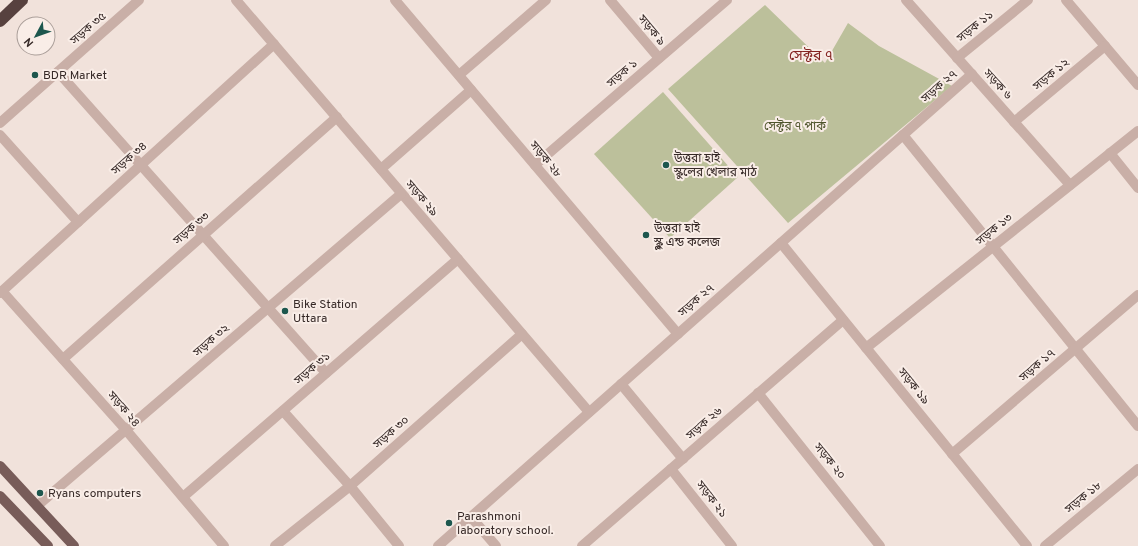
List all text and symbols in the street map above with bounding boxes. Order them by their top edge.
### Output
street label: সড়ক ১১ [953,7,997,47]
street label: সড়ক ৩৫ [67,9,110,49]
street label: সড়ক ৯ [633,11,669,49]
north arrow [16,16,56,56]
text: N [21,34,37,49]
district label: সেক্টর ৭ [789,47,833,65]
street label: সড়ক ১২ [1029,55,1073,95]
street label: সড়ক ১ [603,56,641,92]
street label: সড়ক ৬ [979,65,1015,103]
street label: সড়ক ২৭ [918,67,961,107]
place label: BDR Market [43,68,107,84]
marker: BDR Market [30,70,40,80]
park label: সেক্টর ৭ পার্ক [764,118,826,135]
street label: সড়ক ২৮ [525,137,565,181]
street label: সড়ক ৩৪ [108,139,151,180]
place label: উত্তরা হাই স্কুলের খেলার মাঠ [673,150,757,181]
marker: উত্তরা হাই স্কুলের খেলার মাঠ [661,160,671,170]
street label: সড়ক ২৯ [401,177,441,220]
street label: সড়ক ৩৩ [170,209,213,249]
street label: সড়ক ১৩ [972,210,1016,250]
place label: উত্তরা হাই স্কুল এন্ড কলেজ [653,220,721,251]
marker: উত্তরা হাই স্কুল এন্ড কলেজ [641,230,651,240]
street label: সড়ক ২৭ [675,281,718,321]
place label: Bike Station Uttara [293,297,358,327]
marker: Bike Station Uttara [280,306,290,316]
street label: সড়ক ৩২ [190,321,233,361]
street label: সড়ক ১৭ [1016,346,1059,386]
street label: সড়ক ৩১ [291,349,334,389]
street label: সড়ক ১৯ [893,364,933,408]
street label: সড়ক ২৪ [103,388,143,431]
street label: সড়ক ২৬ [683,404,726,444]
street label: সড়ক ৩০ [370,413,413,453]
street label: সড়ক ২০ [809,439,849,483]
street label: সড়ক ২১ [691,477,731,521]
street label: সড়ক ১৮ [1061,478,1105,518]
place label: Ryans computers [48,486,141,502]
marker: Ryans computers [35,488,45,498]
place label: Parashmoni laboratory school. [457,509,554,539]
marker: Parashmoni laboratory school. [444,518,454,528]

